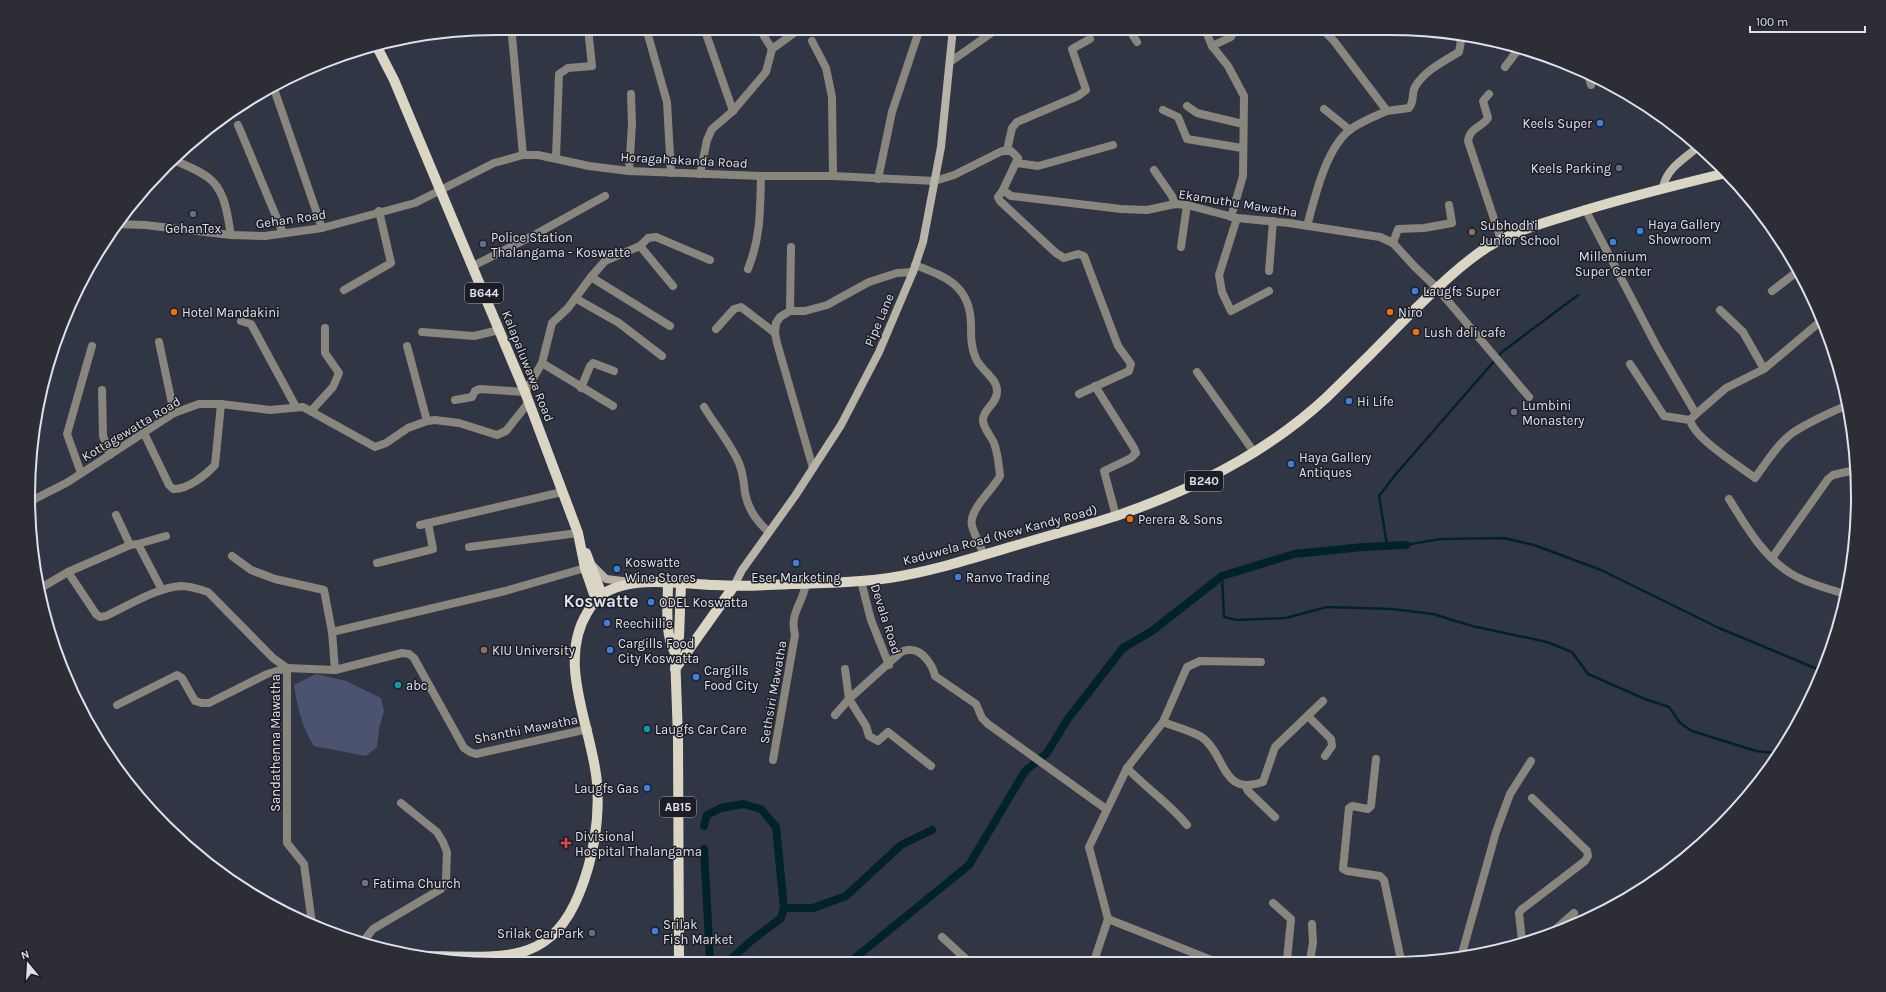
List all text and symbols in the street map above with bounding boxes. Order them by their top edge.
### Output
scale bar [1750,8,1865,34]
text: 100 m [1756,15,1788,29]
place label: Keels Super [1522,116,1592,131]
marker: Keels Super [1595,118,1605,128]
street label: Horagahakanda Road [620,149,748,171]
place label: Keels Parking [1531,161,1612,176]
marker: Keels Parking [1614,163,1624,173]
street label: Ekamuthu Mawatha [1177,186,1299,220]
street label: Gehan Road [255,207,327,231]
marker: GehanTex [188,209,198,219]
place label: Haya Gallery Showroom [1648,217,1720,247]
place label: Subhodhi Junior School [1480,218,1560,248]
place label: GehanTex [165,221,221,236]
marker: Haya Gallery Showroom [1635,226,1645,236]
marker: Subhodhi Junior School [1467,227,1477,237]
place label: Police Station Thalangama - Koswatte [491,230,631,260]
marker: Millennium Super Center [1608,237,1618,247]
marker: Police Station Thalangama - Koswatte [478,239,488,249]
place label: Millennium Super Center [1575,249,1652,279]
road number: B644 [465,283,503,303]
place label: Laugfs Super [1423,284,1501,299]
marker: Laugfs Super [1410,286,1420,296]
street label: Pipe Lane [861,291,897,349]
place label: Hotel Mandakini [182,305,280,320]
place label: Niro [1398,305,1423,320]
marker: Hotel Mandakini [169,307,179,317]
marker: Niro [1385,307,1395,317]
street label: Kalapaluwawa Road [499,308,557,424]
place label: Lush deli cafe [1424,325,1506,340]
marker: Lush deli cafe [1411,327,1421,337]
street label: Kottagewatta Road [79,394,183,464]
place label: Hi Life [1357,394,1394,409]
marker: Hi Life [1344,396,1354,406]
place label: Lumbini Monastery [1522,398,1584,428]
marker: Lumbini Monastery [1509,407,1519,417]
place label: Haya Gallery Antiques [1299,450,1371,481]
marker: Haya Gallery Antiques [1286,459,1296,469]
road number: B240 [1185,471,1223,491]
street label: Kaduwela Road (New Kandy Road) [901,502,1099,568]
place label: Perera & Sons [1138,512,1223,527]
marker: Perera & Sons [1125,514,1135,524]
place label: Koswatte Wine Stores [625,555,696,585]
marker: Eser Marketing [791,558,801,568]
marker: Koswatte Wine Stores [612,564,622,574]
place label: Eser Marketing [751,570,841,585]
place label: Ranvo Trading [966,570,1051,585]
marker: Ranvo Trading [953,572,963,582]
street label: Devala Road [868,582,904,656]
district label: Koswatte [564,591,638,611]
place label: ODEL Koswatta [659,595,748,610]
marker: ODEL Koswatta [646,597,656,607]
place label: Reechillie [615,616,673,631]
marker: Reechillie [602,618,612,628]
place label: Cargills Food City Koswatta [618,636,699,666]
street label: Sethsiri Mawatha [757,639,789,745]
place label: KIU University [492,643,575,658]
marker: KIU University [479,645,489,655]
marker: Cargills Food City Koswatta [605,645,615,655]
place label: Cargills Food City [704,663,758,693]
marker: Cargills Food City [691,672,701,682]
street label: Sandathenna Mawatha [268,674,283,812]
place label: abc [406,678,428,693]
marker: abc [393,680,403,690]
street label: Shanthi Mawatha [473,712,579,746]
place label: Laugfs Car Care [655,722,747,737]
marker: Laugfs Car Care [642,724,652,734]
place label: Laugfs Gas [574,781,639,796]
marker: Laugfs Gas [642,783,652,793]
road number: AB15 [660,797,696,817]
place label: Divisional Hospital Thalangama [575,829,702,859]
marker: Divisional Hospital Thalangama [560,837,572,849]
place label: Fatima Church [373,876,461,891]
marker: Fatima Church [360,878,370,888]
place label: Srilak Fish Market [663,917,733,947]
place label: Srilak Car Park [497,926,584,941]
marker: Srilak Fish Market [650,926,660,936]
marker: Srilak Car Park [587,928,597,938]
north arrow [8,944,48,984]
text: N [19,948,31,962]

